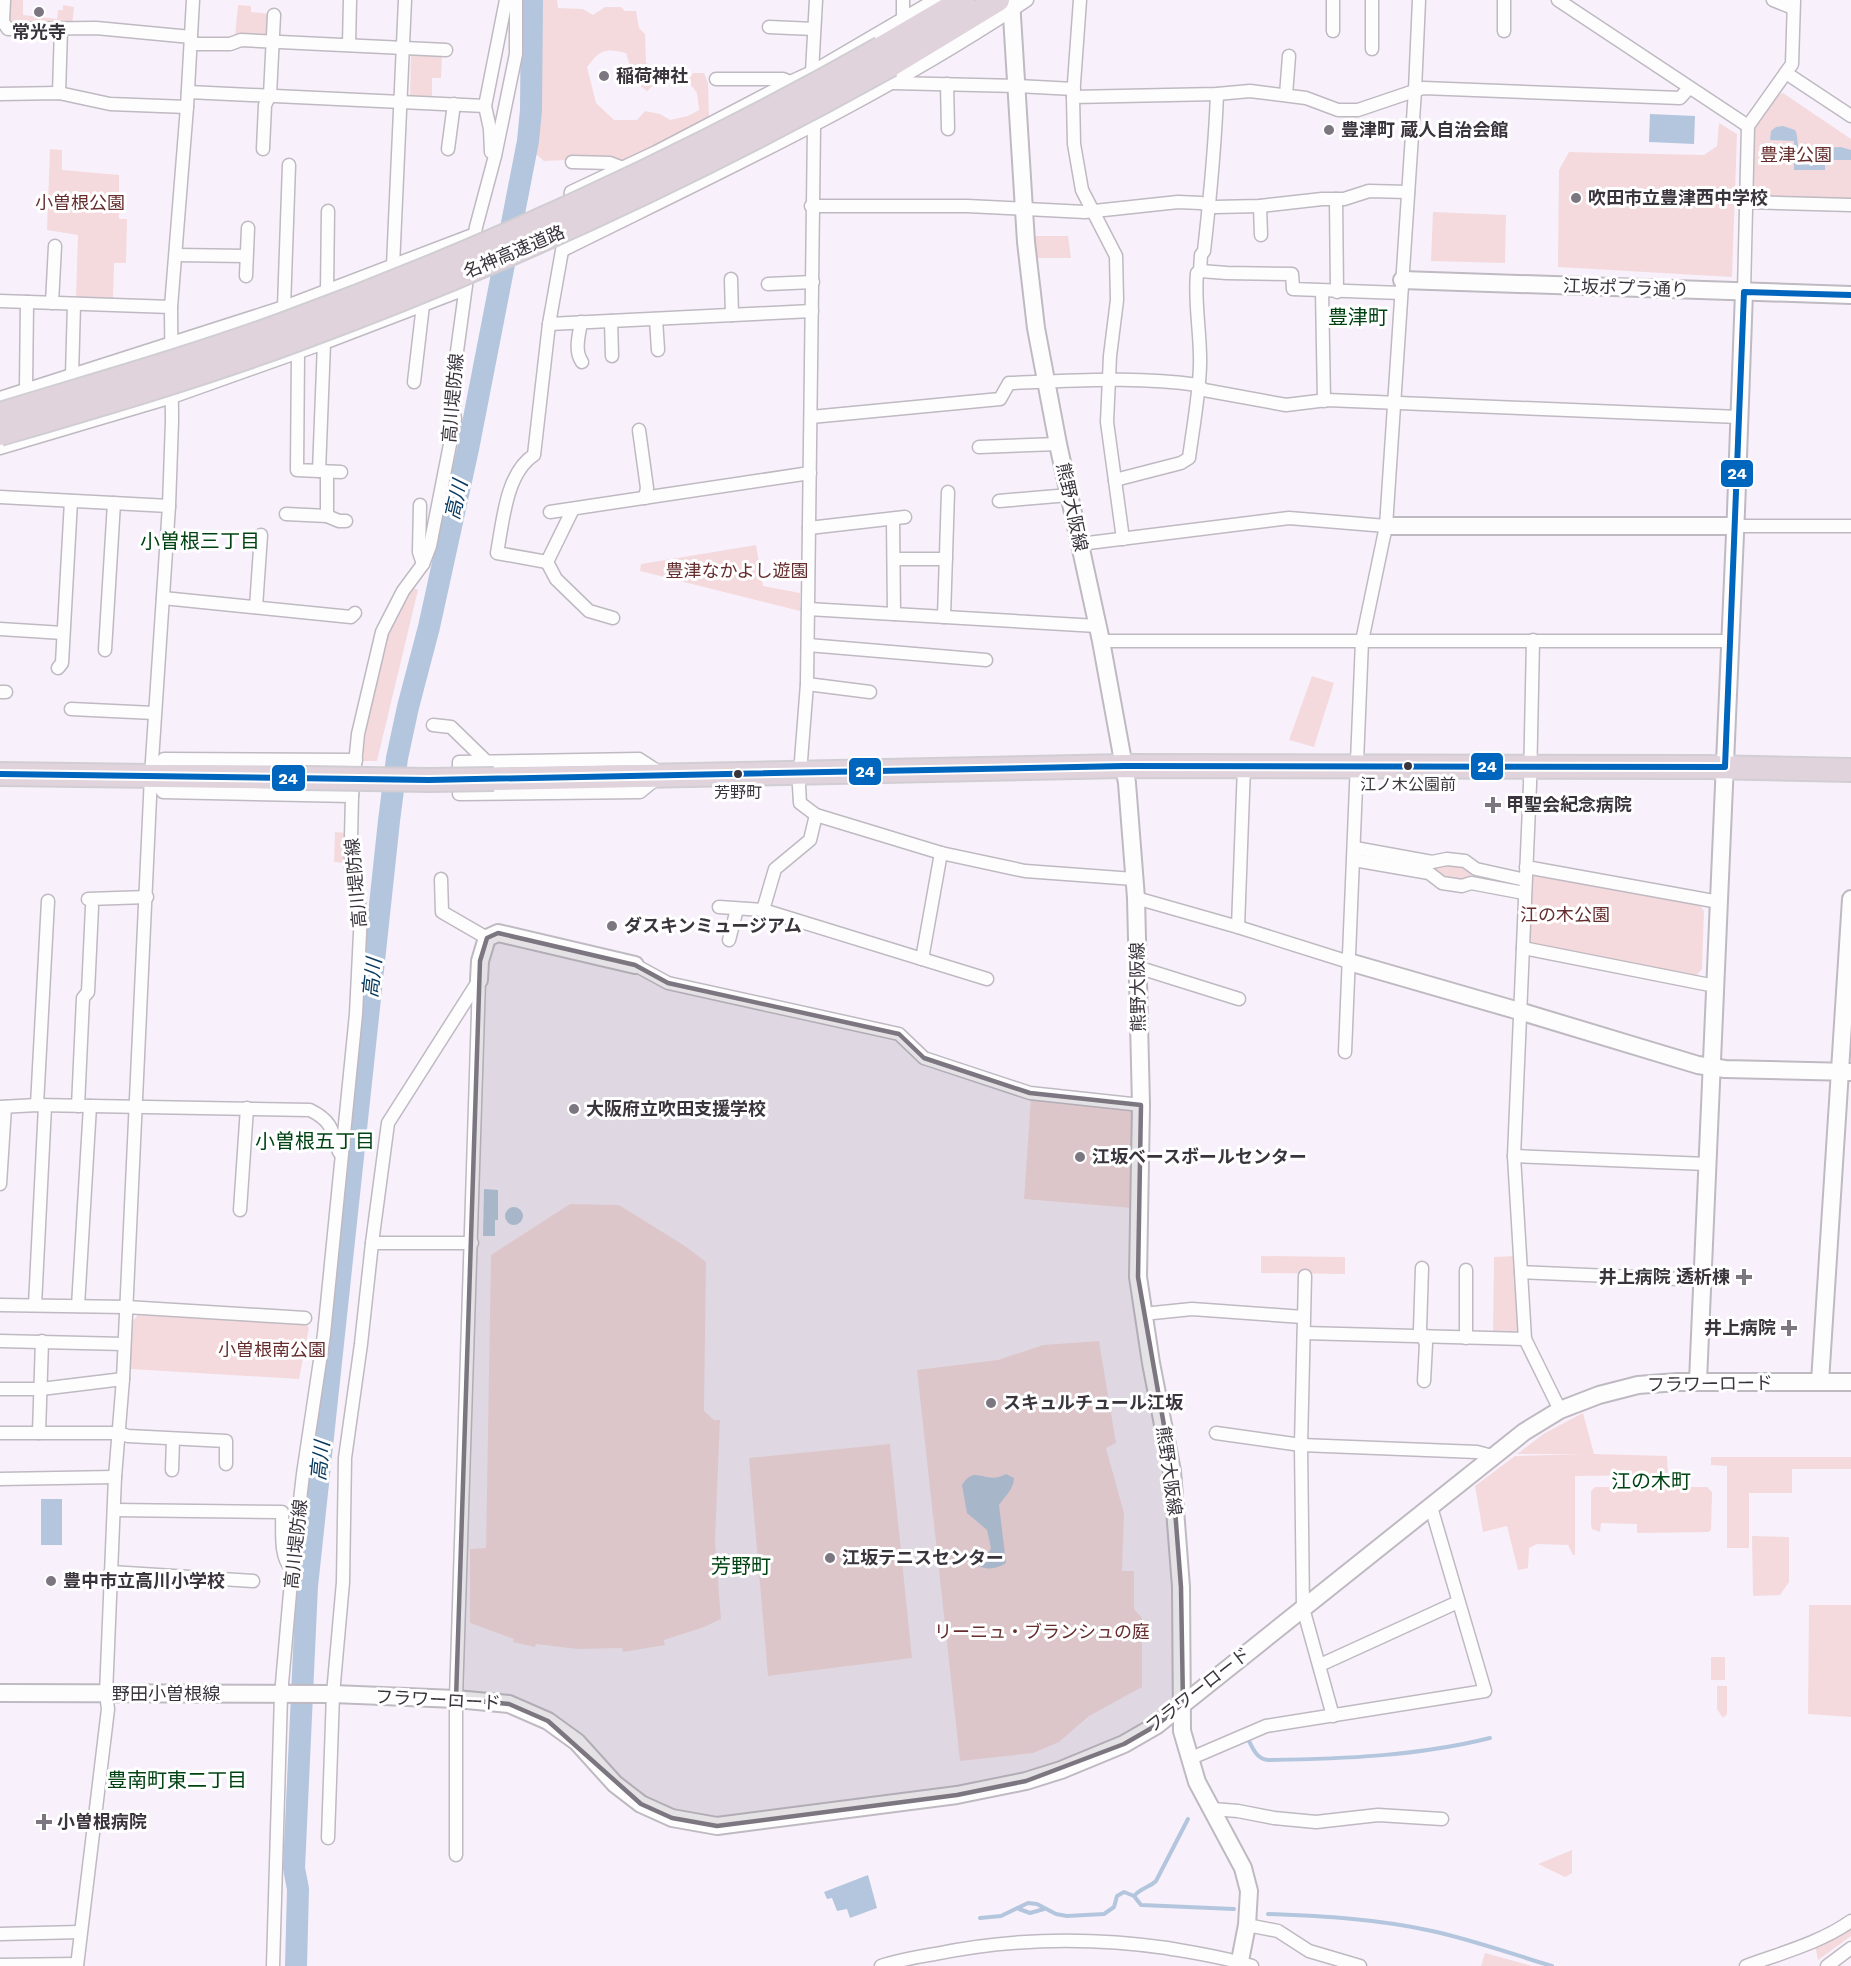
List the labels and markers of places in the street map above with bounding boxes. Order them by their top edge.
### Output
marker: 常光寺 [32,5,46,19]
place label: 常光寺 [12,21,66,42]
place label: 稲荷神社 [616,65,688,86]
marker: 稲荷神社 [597,69,611,83]
place label: 豊津町 蔵人自治会館 [1341,119,1508,140]
marker: 豊津町 蔵人自治会館 [1322,123,1336,137]
place label: 吹田市立豊津西中学校 [1588,187,1768,208]
marker: 吹田市立豊津西中学校 [1569,191,1583,205]
marker: 江ノ木公園前 [1402,760,1414,772]
marker: 芳野町 [732,768,744,780]
place label: 江ノ木公園前 [1360,775,1456,794]
place label: 芳野町 [714,783,762,802]
place label: 甲聖会紀念病院 [1506,794,1632,815]
marker: 甲聖会紀念病院 [1484,796,1502,814]
place label: ダスキンミュージアム [624,915,802,936]
marker: ダスキンミュージアム [605,919,619,933]
place label: 大阪府立吹田支援学校 [586,1098,766,1119]
marker: 大阪府立吹田支援学校 [567,1102,581,1116]
place label: 江坂ベースボールセンター [1092,1146,1307,1167]
marker: 江坂ベースボールセンター [1073,1150,1087,1164]
place label: 井上病院 透析棟 [1599,1266,1730,1287]
marker: 井上病院 透析棟 [1735,1268,1753,1286]
place label: 井上病院 [1704,1317,1776,1338]
marker: 井上病院 [1780,1319,1798,1337]
place label: スキュルチュール江坂 [1003,1392,1184,1413]
marker: スキュルチュール江坂 [984,1396,998,1410]
place label: 江坂テニスセンター [842,1547,1004,1568]
marker: 江坂テニスセンター [823,1551,837,1565]
place label: 豊中市立高川小学校 [63,1570,225,1591]
marker: 豊中市立高川小学校 [44,1574,58,1588]
place label: 小曽根病院 [57,1811,147,1832]
marker: 小曽根病院 [35,1813,53,1831]

